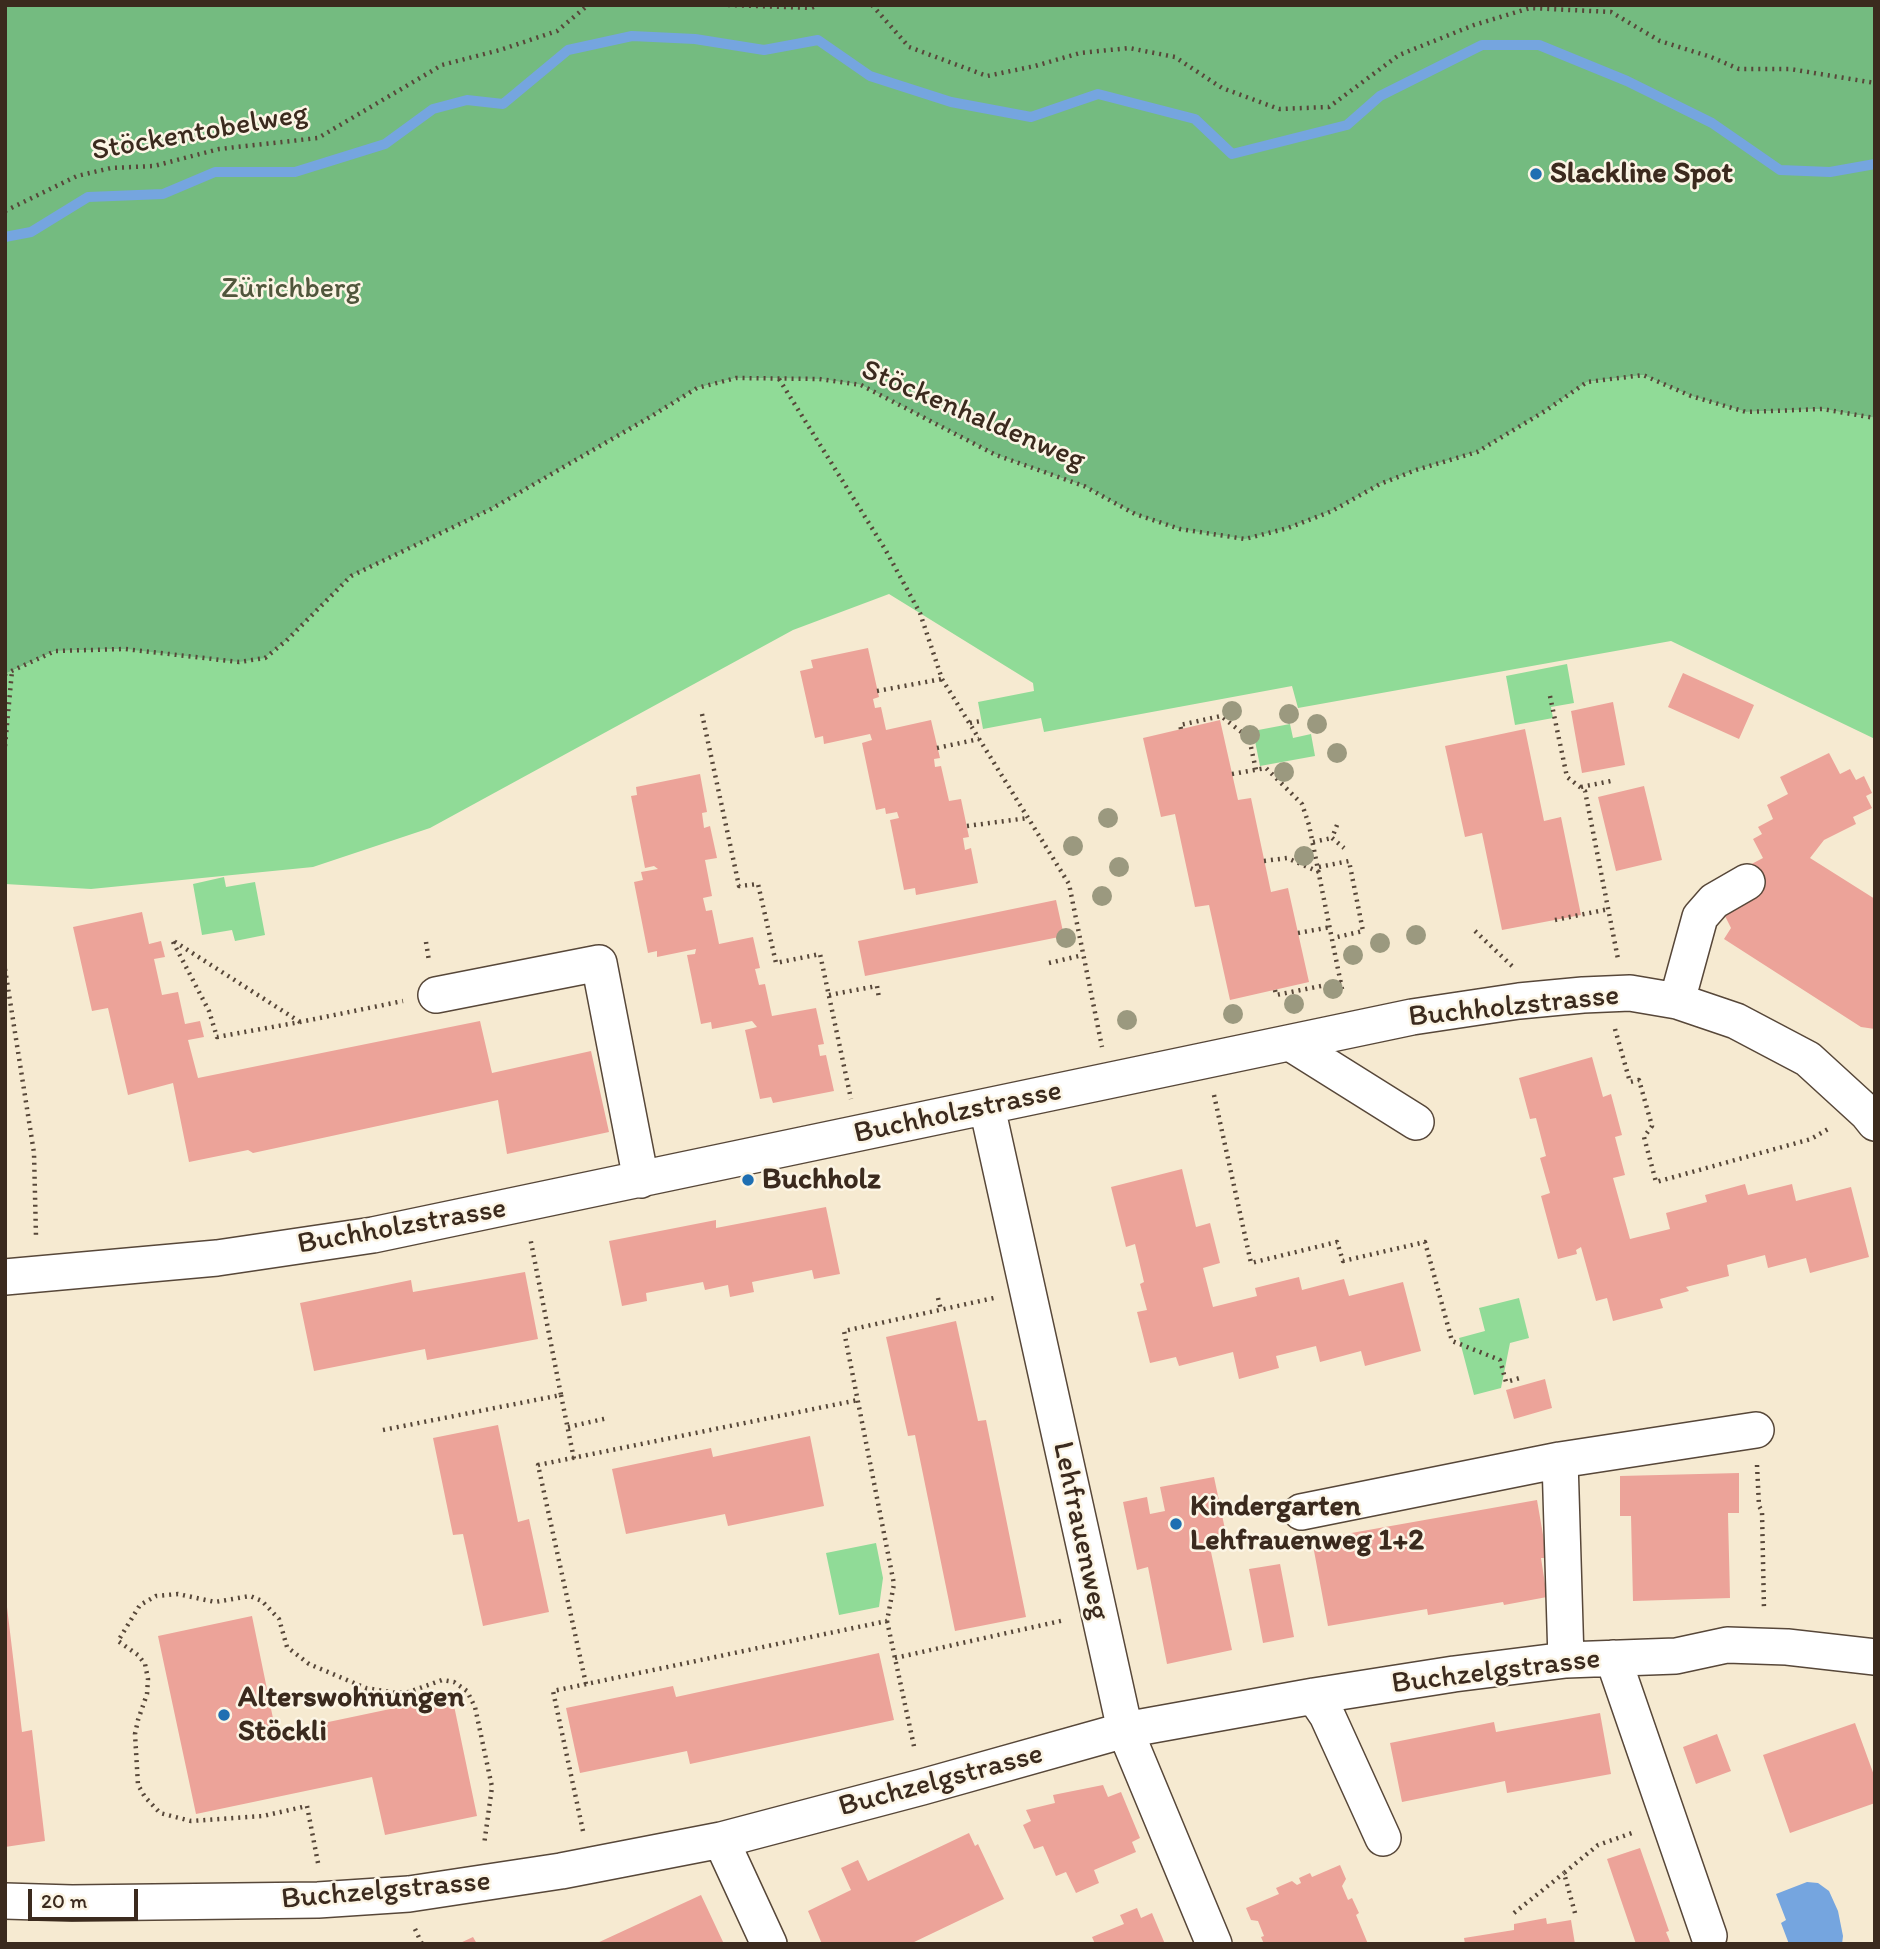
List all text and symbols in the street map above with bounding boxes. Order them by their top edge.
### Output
street label: Stöckentobelweg [89,96,311,170]
place label: Slackline Spot [1550,156,1733,192]
marker: Slackline Spot [1528,166,1544,182]
park label: Zürichberg [221,271,361,307]
street label: Stöckenhaldenweg [856,353,1090,479]
street label: Buchholzstrasse [1407,978,1621,1036]
street label: Buchholzstrasse [851,1073,1065,1153]
place label: Buchholz [762,1162,881,1198]
marker: Buchholz [740,1172,756,1188]
street label: Buchholzstrasse [295,1191,509,1263]
street label: Lehfrauenweg [1044,1438,1116,1624]
place label: Kindergarten Lehfrauenweg 1+2 [1190,1489,1424,1560]
marker: Kindergarten Lehfrauenweg 1+2 [1168,1516,1184,1532]
street label: Buchzelgstrasse [1390,1641,1602,1703]
place label: Alterswohnungen Stöckli [238,1680,464,1750]
marker: Alterswohnungen Stöckli [216,1707,232,1723]
street label: Buchzelgstrasse [835,1736,1047,1826]
street label: Buchzelgstrasse [280,1864,492,1918]
scale bar [32,1876,142,1920]
text: 20 m [41,1888,87,1913]

